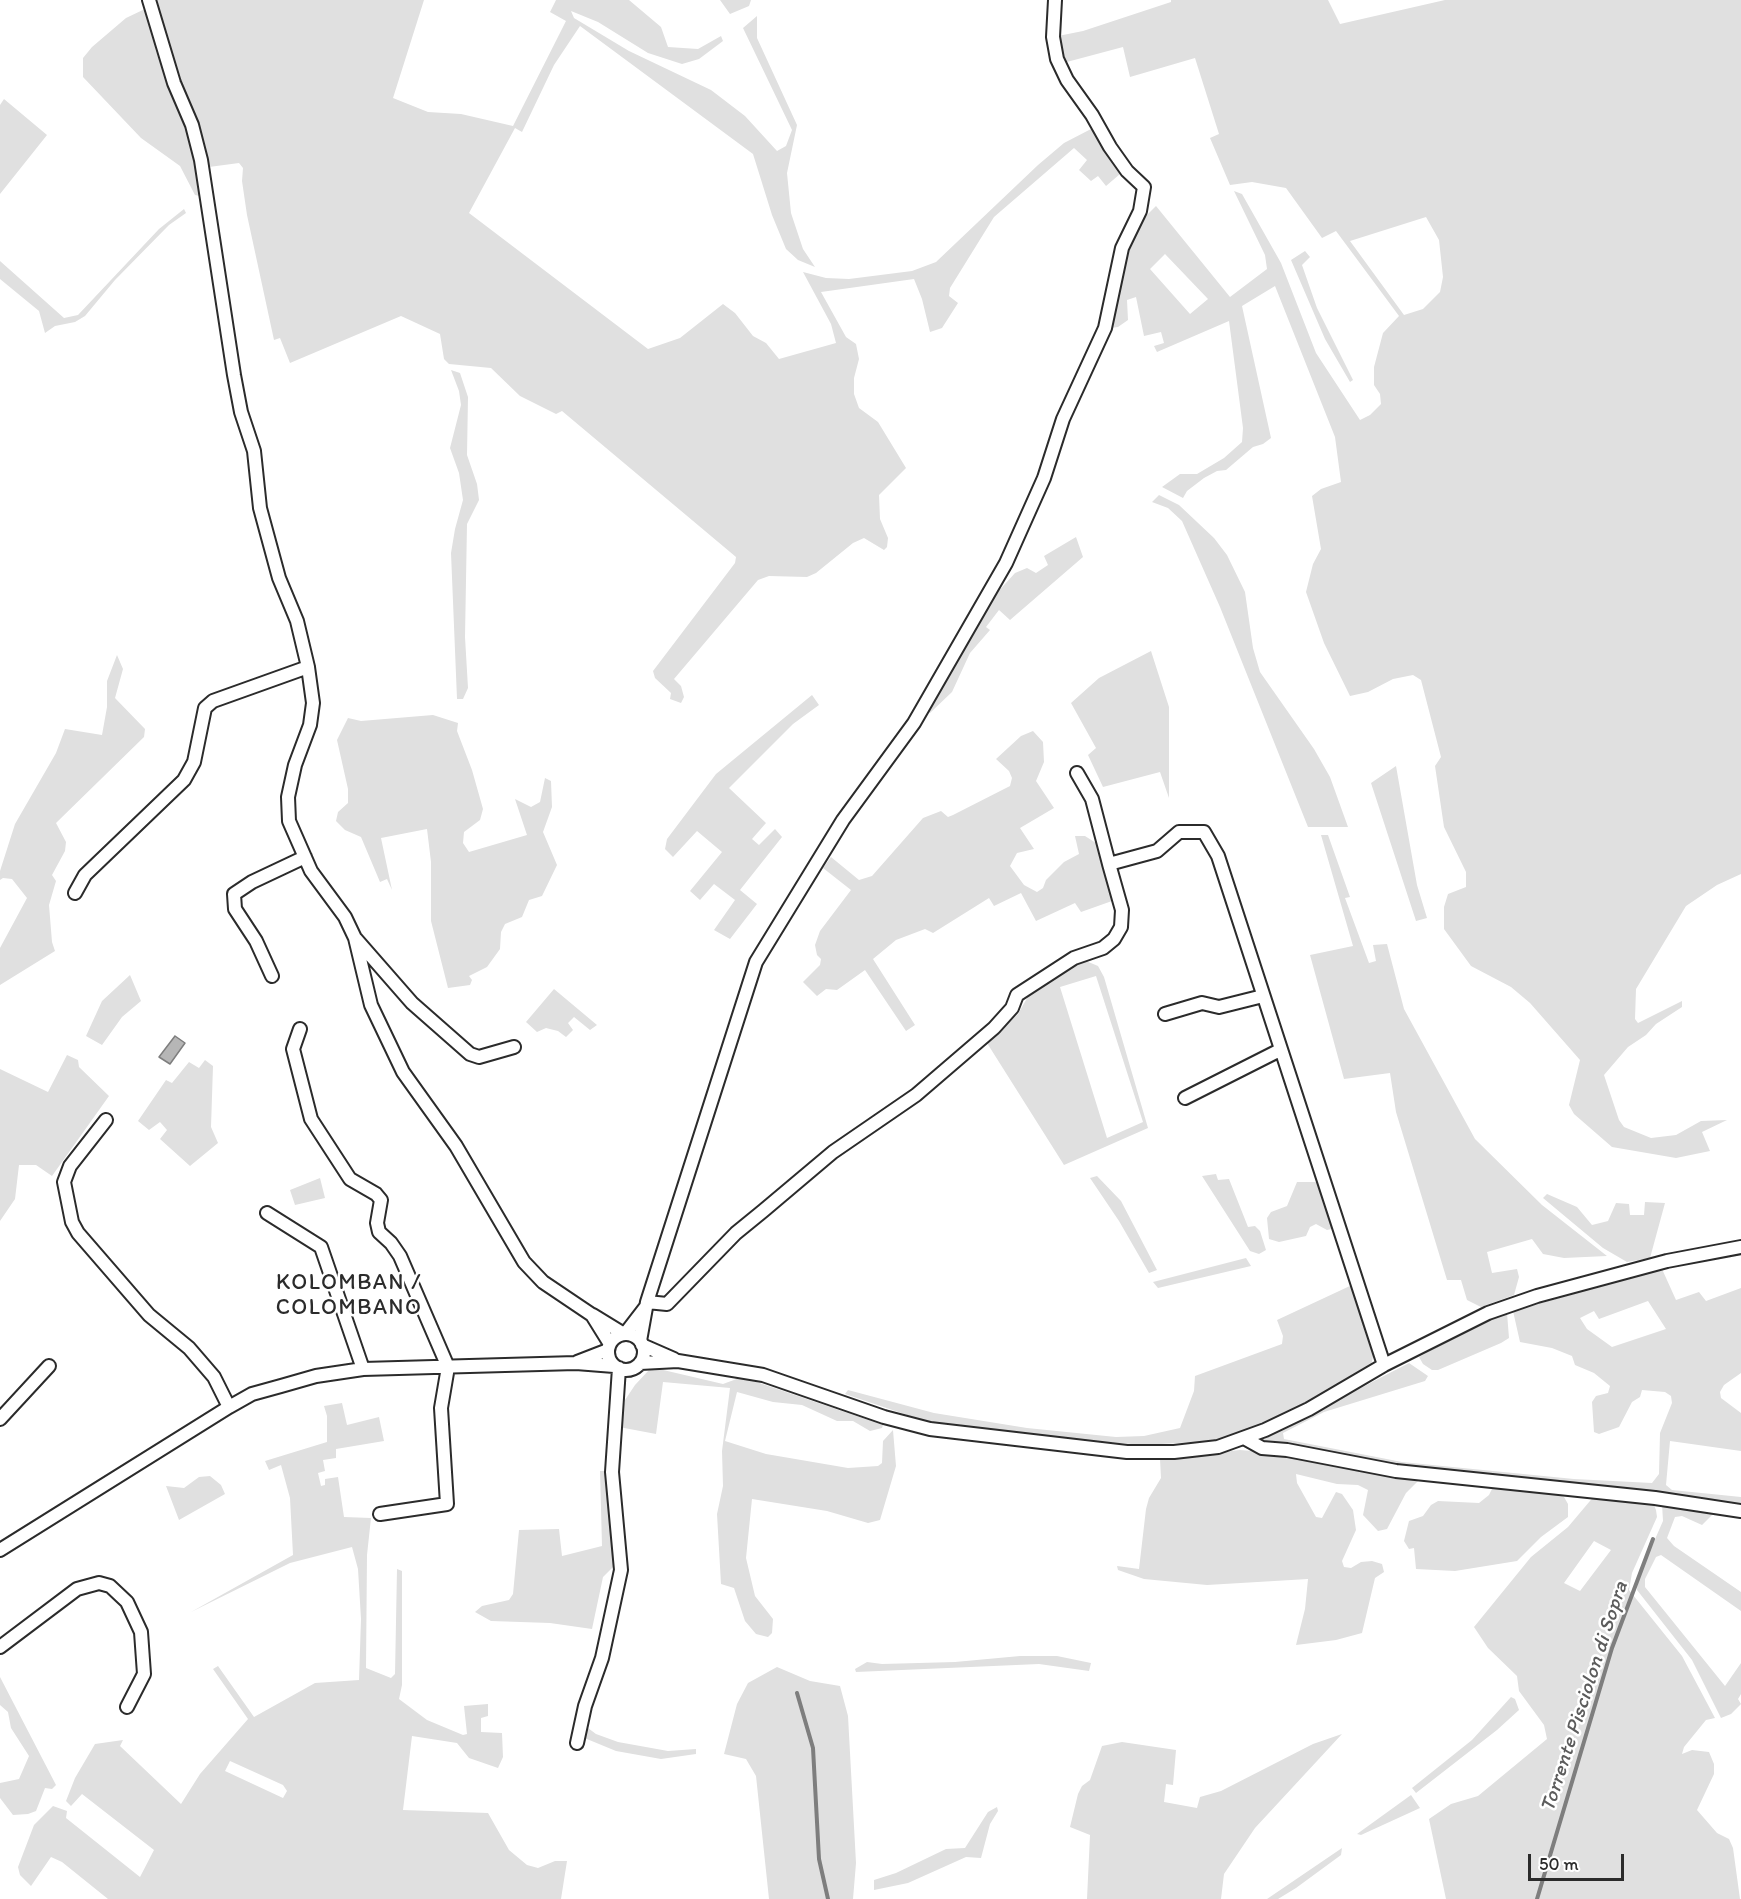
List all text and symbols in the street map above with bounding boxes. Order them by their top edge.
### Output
district label: KOLOMBAN / COLOMBANO [276,1270,422,1322]
water label: Torrente Pisciolon di Sopra [1536,1579,1634,1815]
scale bar [1531,1842,1627,1880]
text: 50 m [1539,1853,1579,1875]

